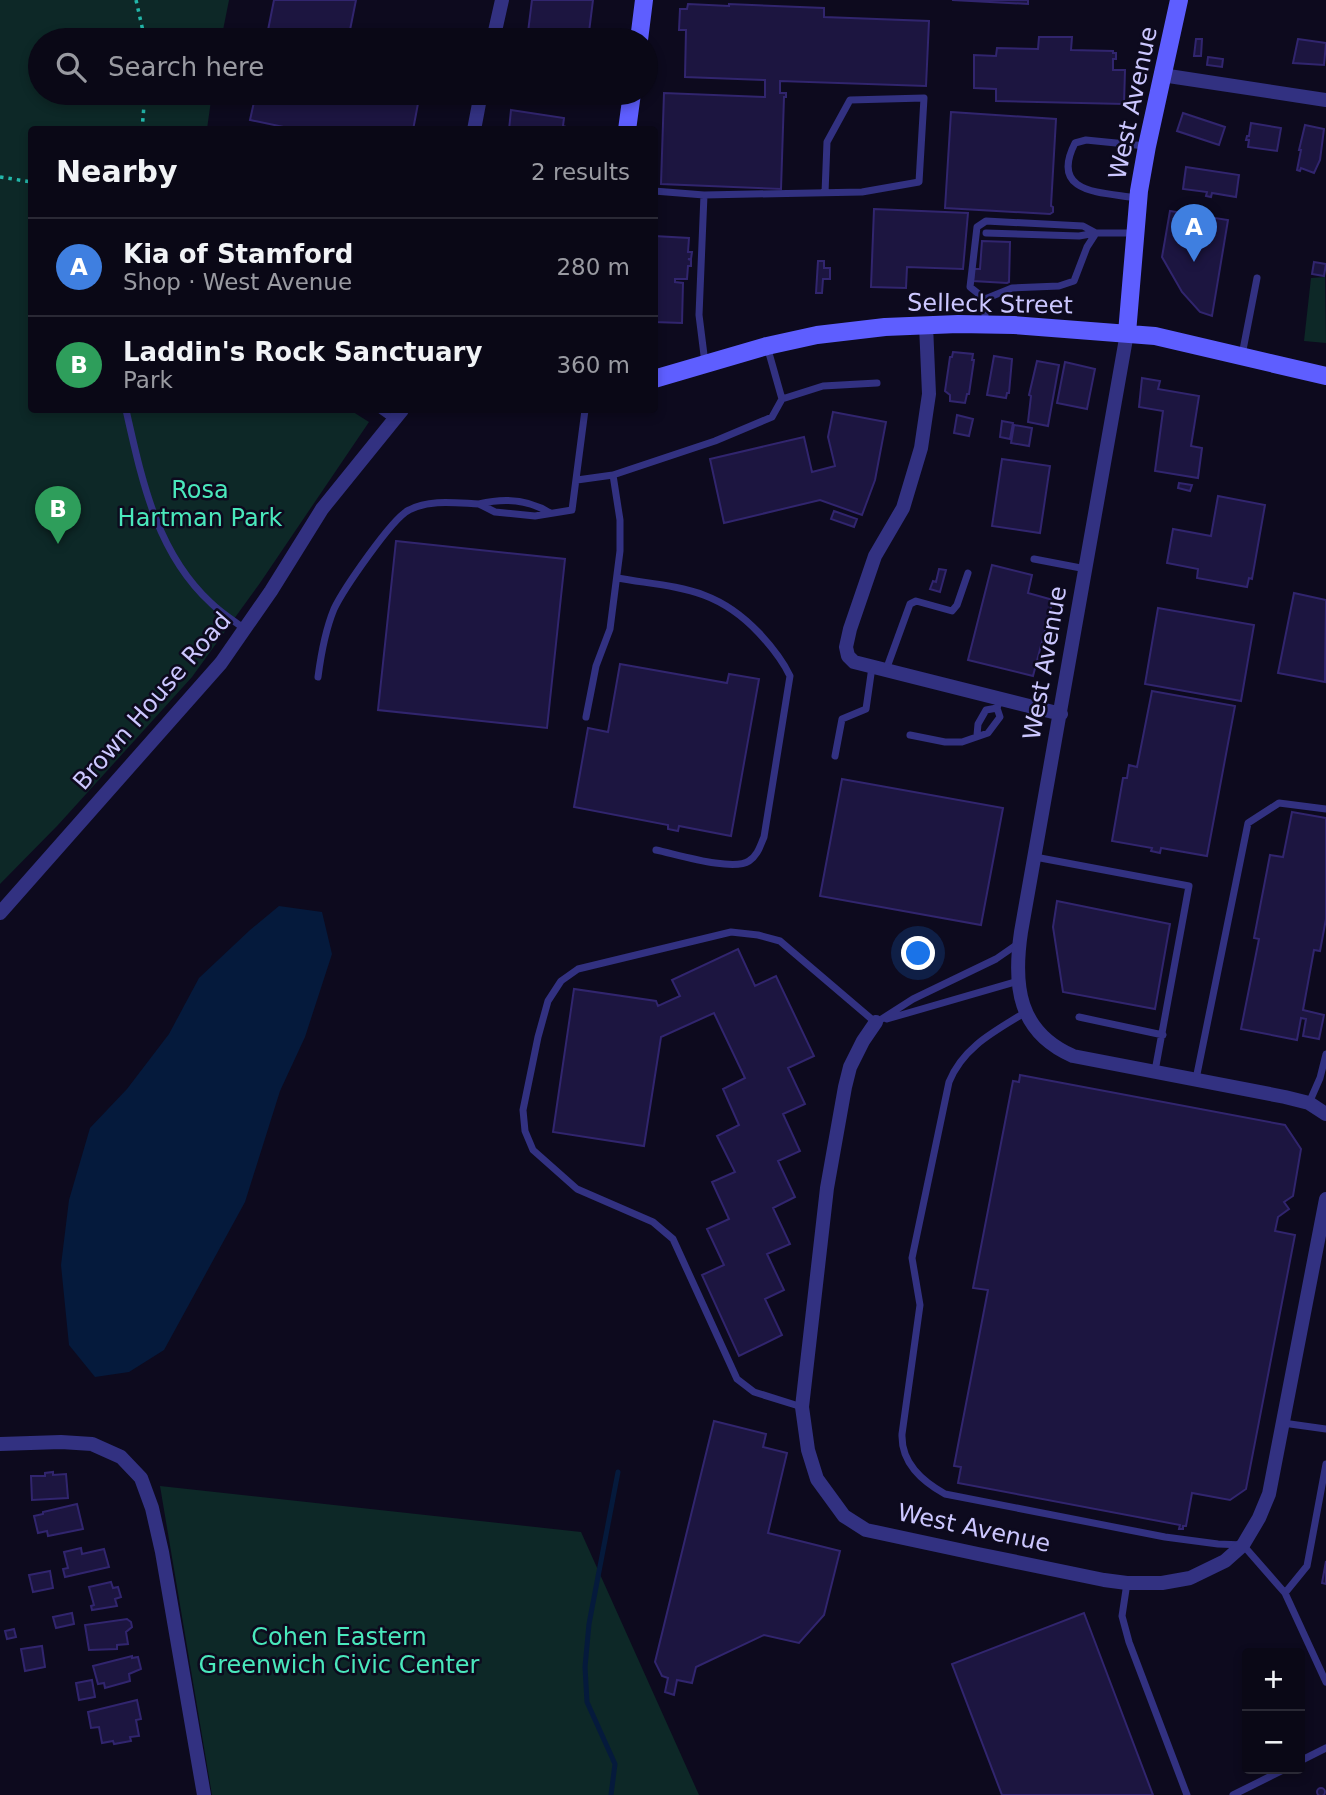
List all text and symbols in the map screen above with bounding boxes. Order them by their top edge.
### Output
street label: West Avenue [1103,24,1163,182]
search box [28,28,658,105]
icon: search [52,48,90,86]
text: Search here [108,52,264,82]
text: Nearby [56,154,178,189]
text: 2 results [531,159,630,185]
pin: A [1171,204,1217,262]
text: Kia of Stamford [123,239,353,269]
text: A [70,254,88,280]
text: 280 m [556,254,630,280]
text: Shop · West Avenue [123,269,352,295]
street label: Selleck Street [907,289,1073,319]
text: Laddin's Rock Sanctuary [123,337,482,367]
text: B [70,352,88,378]
text: 360 m [556,352,630,378]
text: Park [123,367,173,393]
park label: Rosa Hartman Park [118,476,283,532]
pin: B [35,486,81,544]
street label: West Avenue [1018,584,1072,742]
street label: Brown House Road [67,607,237,795]
your location [901,936,935,970]
street label: West Avenue [895,1498,1053,1558]
park label: Cohen Eastern Greenwich Civic Center [199,1623,480,1679]
map controls [1242,1648,1305,1774]
button: + [1242,1648,1305,1711]
button: − [1242,1711,1305,1774]

